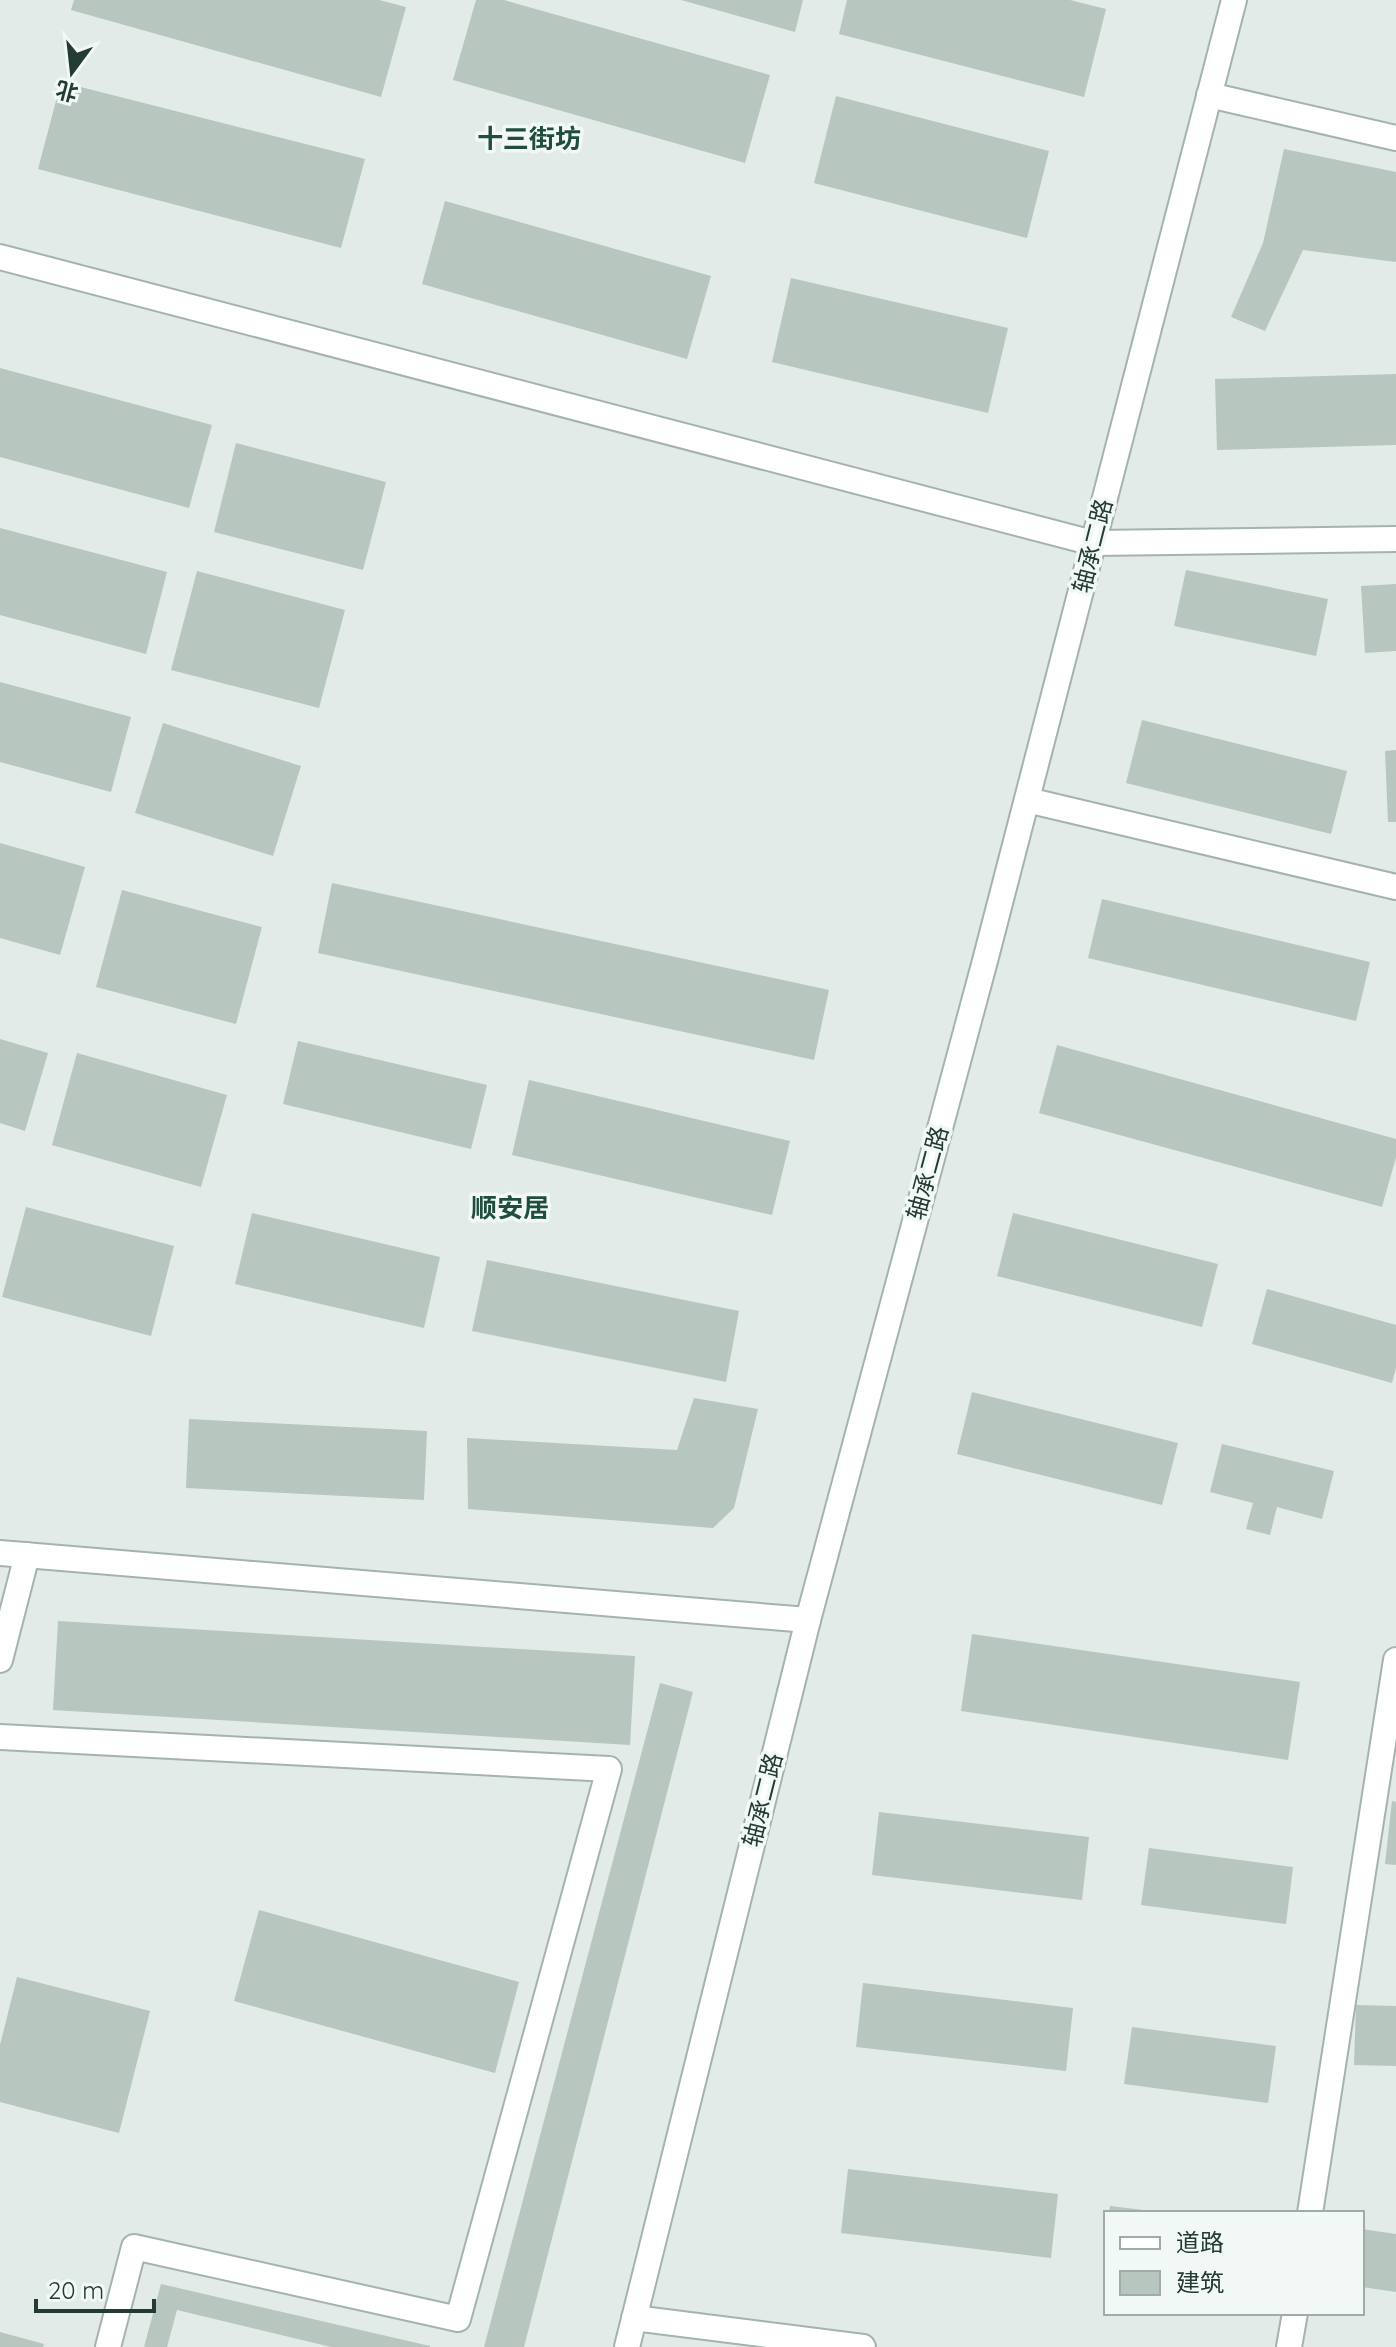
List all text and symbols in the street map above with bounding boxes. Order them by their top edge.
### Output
north arrow [32,32,112,112]
text: 北 [53,75,81,108]
district label: 十三街坊 [477,122,581,155]
street label: 轴承二路 [1066,496,1118,596]
street label: 轴承二路 [900,1122,954,1223]
district label: 顺安居 [471,1191,549,1224]
street label: 轴承二路 [736,1750,788,1850]
legend [1104,2211,1364,2315]
text: 道路 [1176,2227,1224,2257]
scale bar [36,2263,154,2313]
text: 建筑 [1176,2267,1224,2297]
text: 20 m [48,2275,104,2305]

